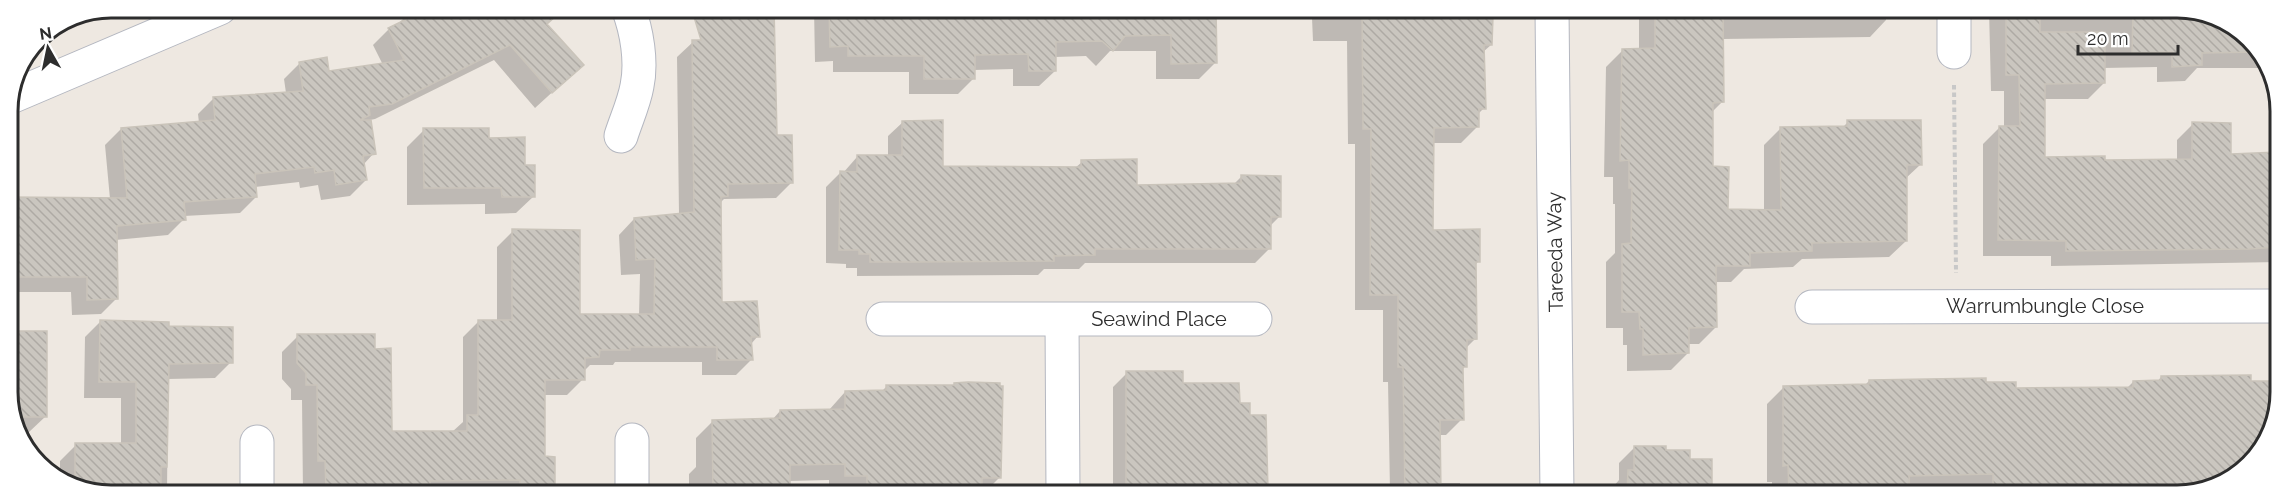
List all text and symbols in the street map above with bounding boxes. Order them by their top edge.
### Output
north arrow [18,18,78,78]
scale bar [2078,18,2178,56]
text: N [38,23,53,44]
text: 20 m [2087,28,2129,49]
street label: Tareeda Way [1542,192,1568,312]
street label: Warrumbungle Close [1946,294,2144,318]
street label: Seawind Place [1091,307,1227,331]

